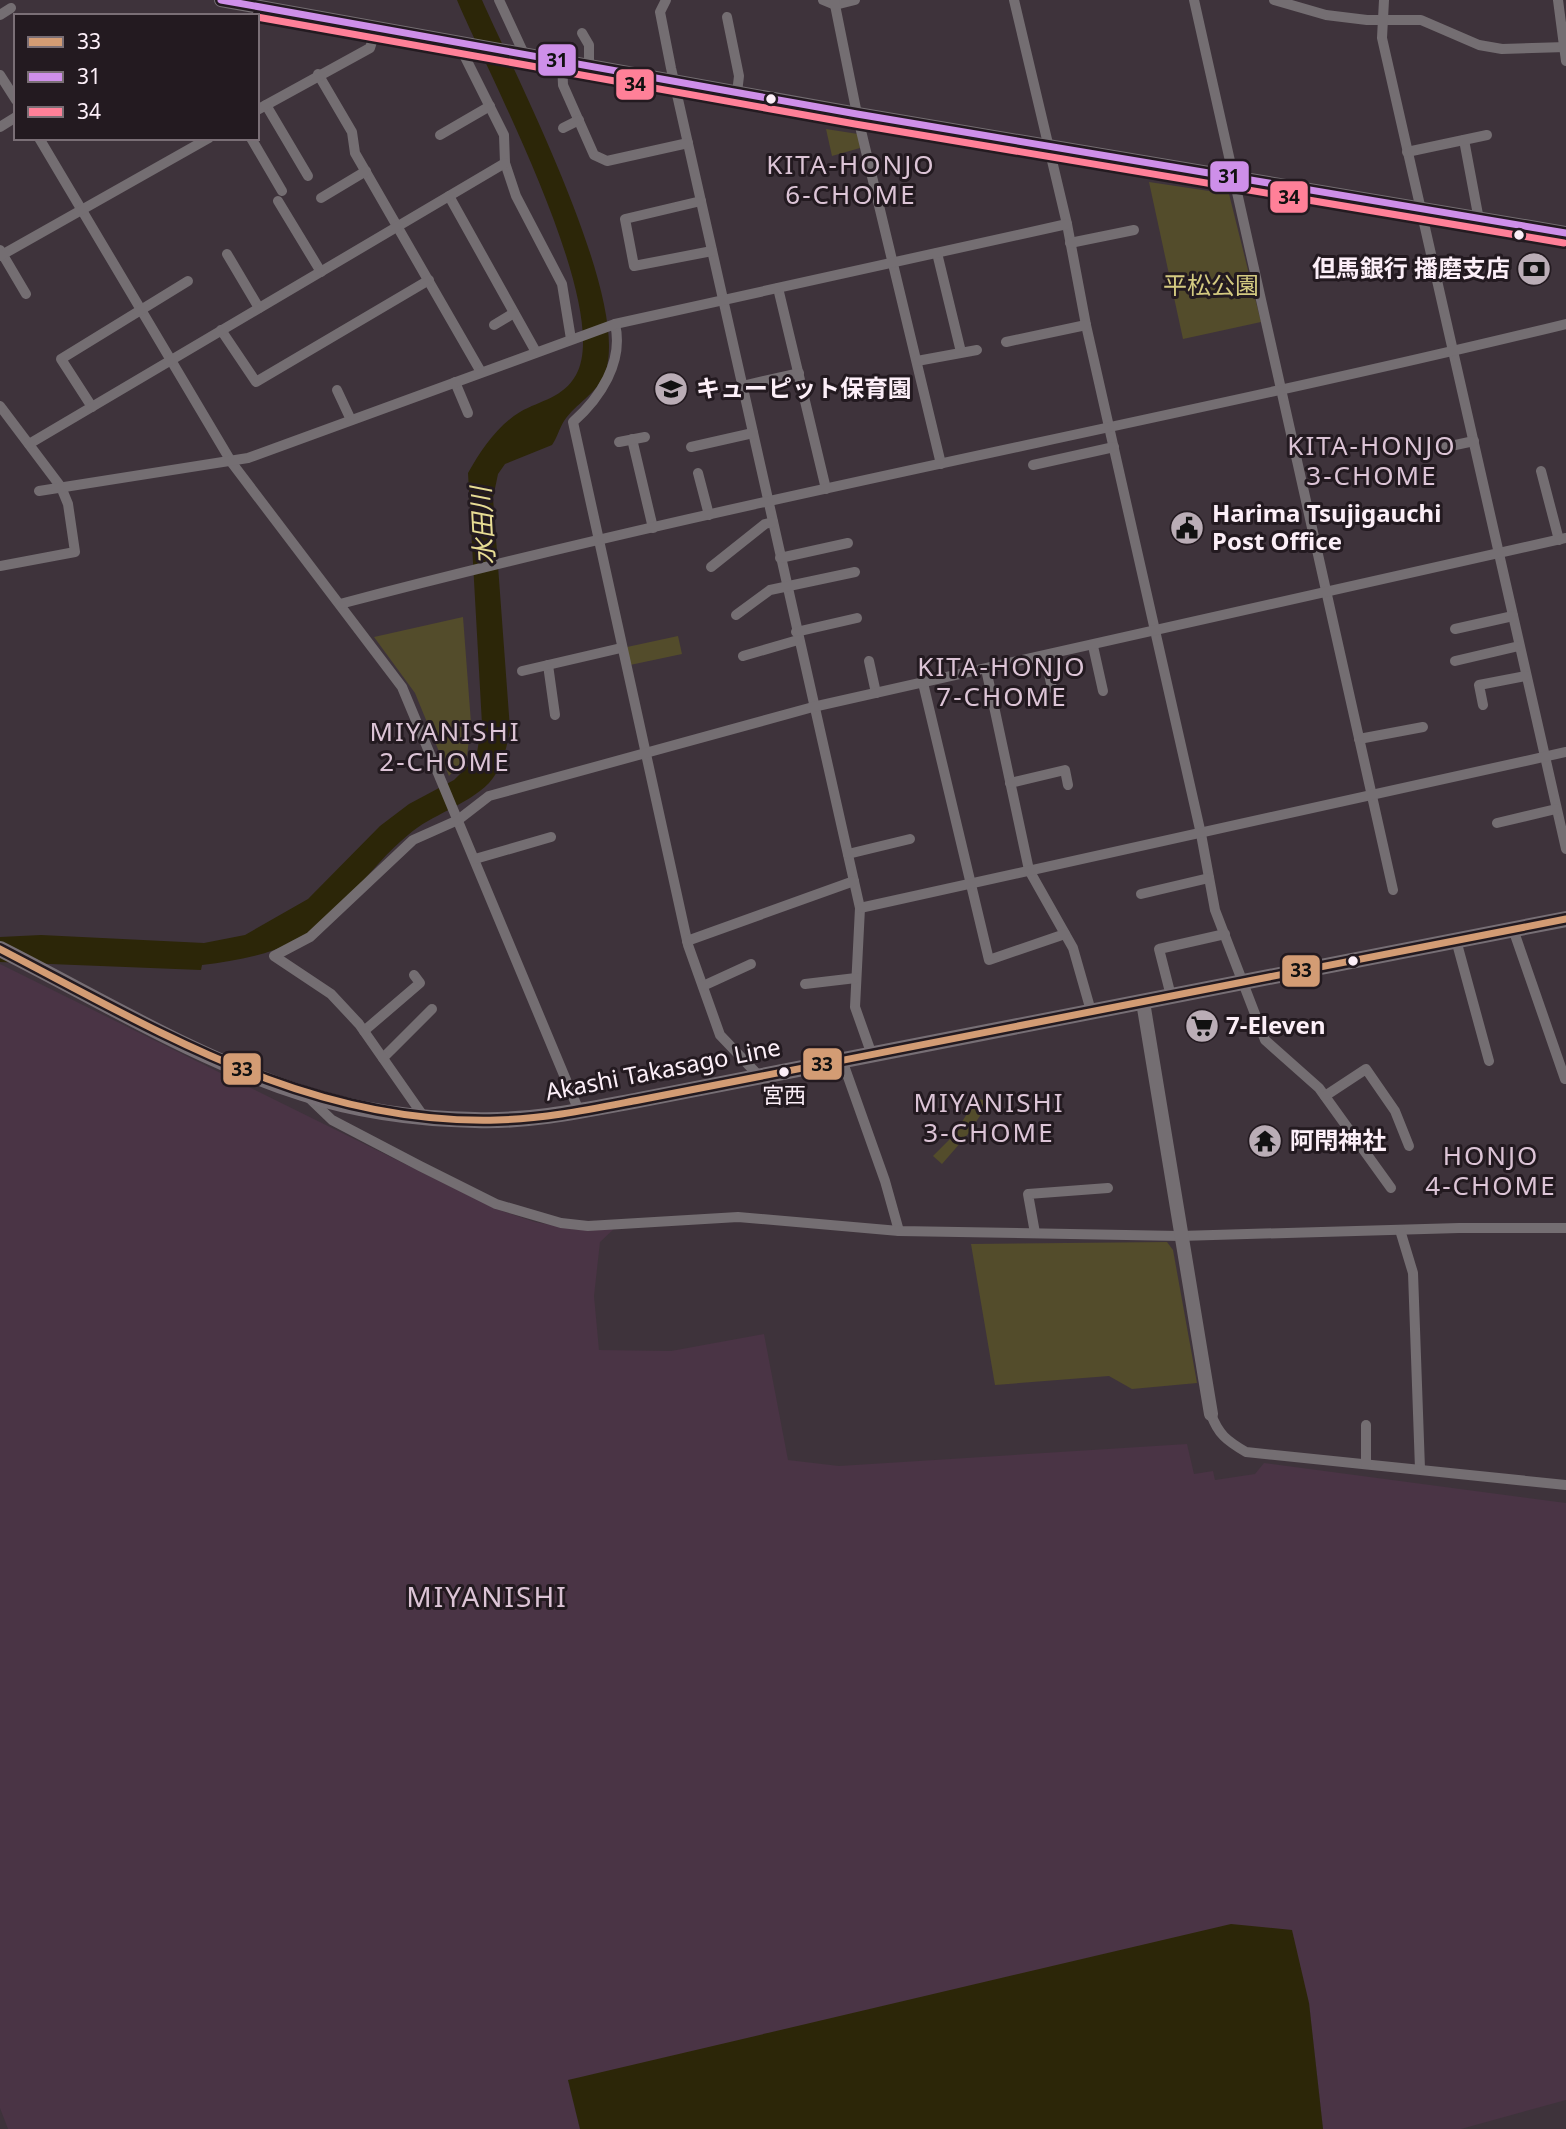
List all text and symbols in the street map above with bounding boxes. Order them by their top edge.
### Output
legend [14,14,259,140]
text: 33 [77,27,101,55]
line badge: 31 [537,43,577,77]
text: 31 [546,47,568,73]
text: 31 [77,62,101,90]
line badge: 34 [615,68,655,101]
text: 34 [624,71,646,97]
unlabelled marker [764,92,778,106]
text: 34 [77,97,101,125]
district label: KITA-HONJO 6-CHOME [766,146,936,212]
line badge: 31 [1209,160,1250,193]
text: 31 [1218,163,1240,189]
line badge: 34 [1269,180,1309,214]
text: 34 [1278,184,1300,210]
unlabelled marker [1512,228,1526,242]
bank icon: 但馬銀行 播磨支店 [1515,250,1553,288]
place label: 但馬銀行 播磨支店 [1312,251,1510,284]
park label: 平松公園 [1163,268,1259,301]
school or university icon: キューピット保育園 [652,370,690,408]
place label: キューピット保育園 [696,371,912,404]
district label: KITA-HONJO 3-CHOME [1287,427,1457,493]
water label: 水田川 [462,483,502,566]
place label: Harima Tsujigauchi Post Office [1212,496,1441,557]
public building icon: Harima Tsujigauchi Post Office [1168,509,1206,547]
district label: KITA-HONJO 7-CHOME [917,648,1087,714]
district label: MIYANISHI 2-CHOME [369,713,521,779]
line badge: 33 [1281,954,1321,988]
unlabelled marker [1346,954,1360,968]
text: 33 [1290,957,1312,983]
supermarket icon: 7-Eleven [1183,1007,1221,1045]
place label: 7-Eleven [1226,1008,1325,1041]
street label: Akashi Takasago Line [542,1030,783,1108]
line badge: 33 [802,1047,843,1081]
text: 33 [811,1051,833,1077]
line badge: 33 [222,1052,262,1086]
text: 33 [231,1056,253,1082]
marker: 宮西 [777,1065,791,1079]
place label: 宮西 [762,1079,806,1109]
district label: MIYANISHI 3-CHOME [913,1084,1065,1150]
temple icon: 阿閇神社 [1246,1122,1284,1160]
place label: 阿閇神社 [1290,1123,1386,1156]
district label: HONJO 4-CHOME [1425,1137,1557,1203]
district label: MIYANISHI [406,1577,568,1615]

